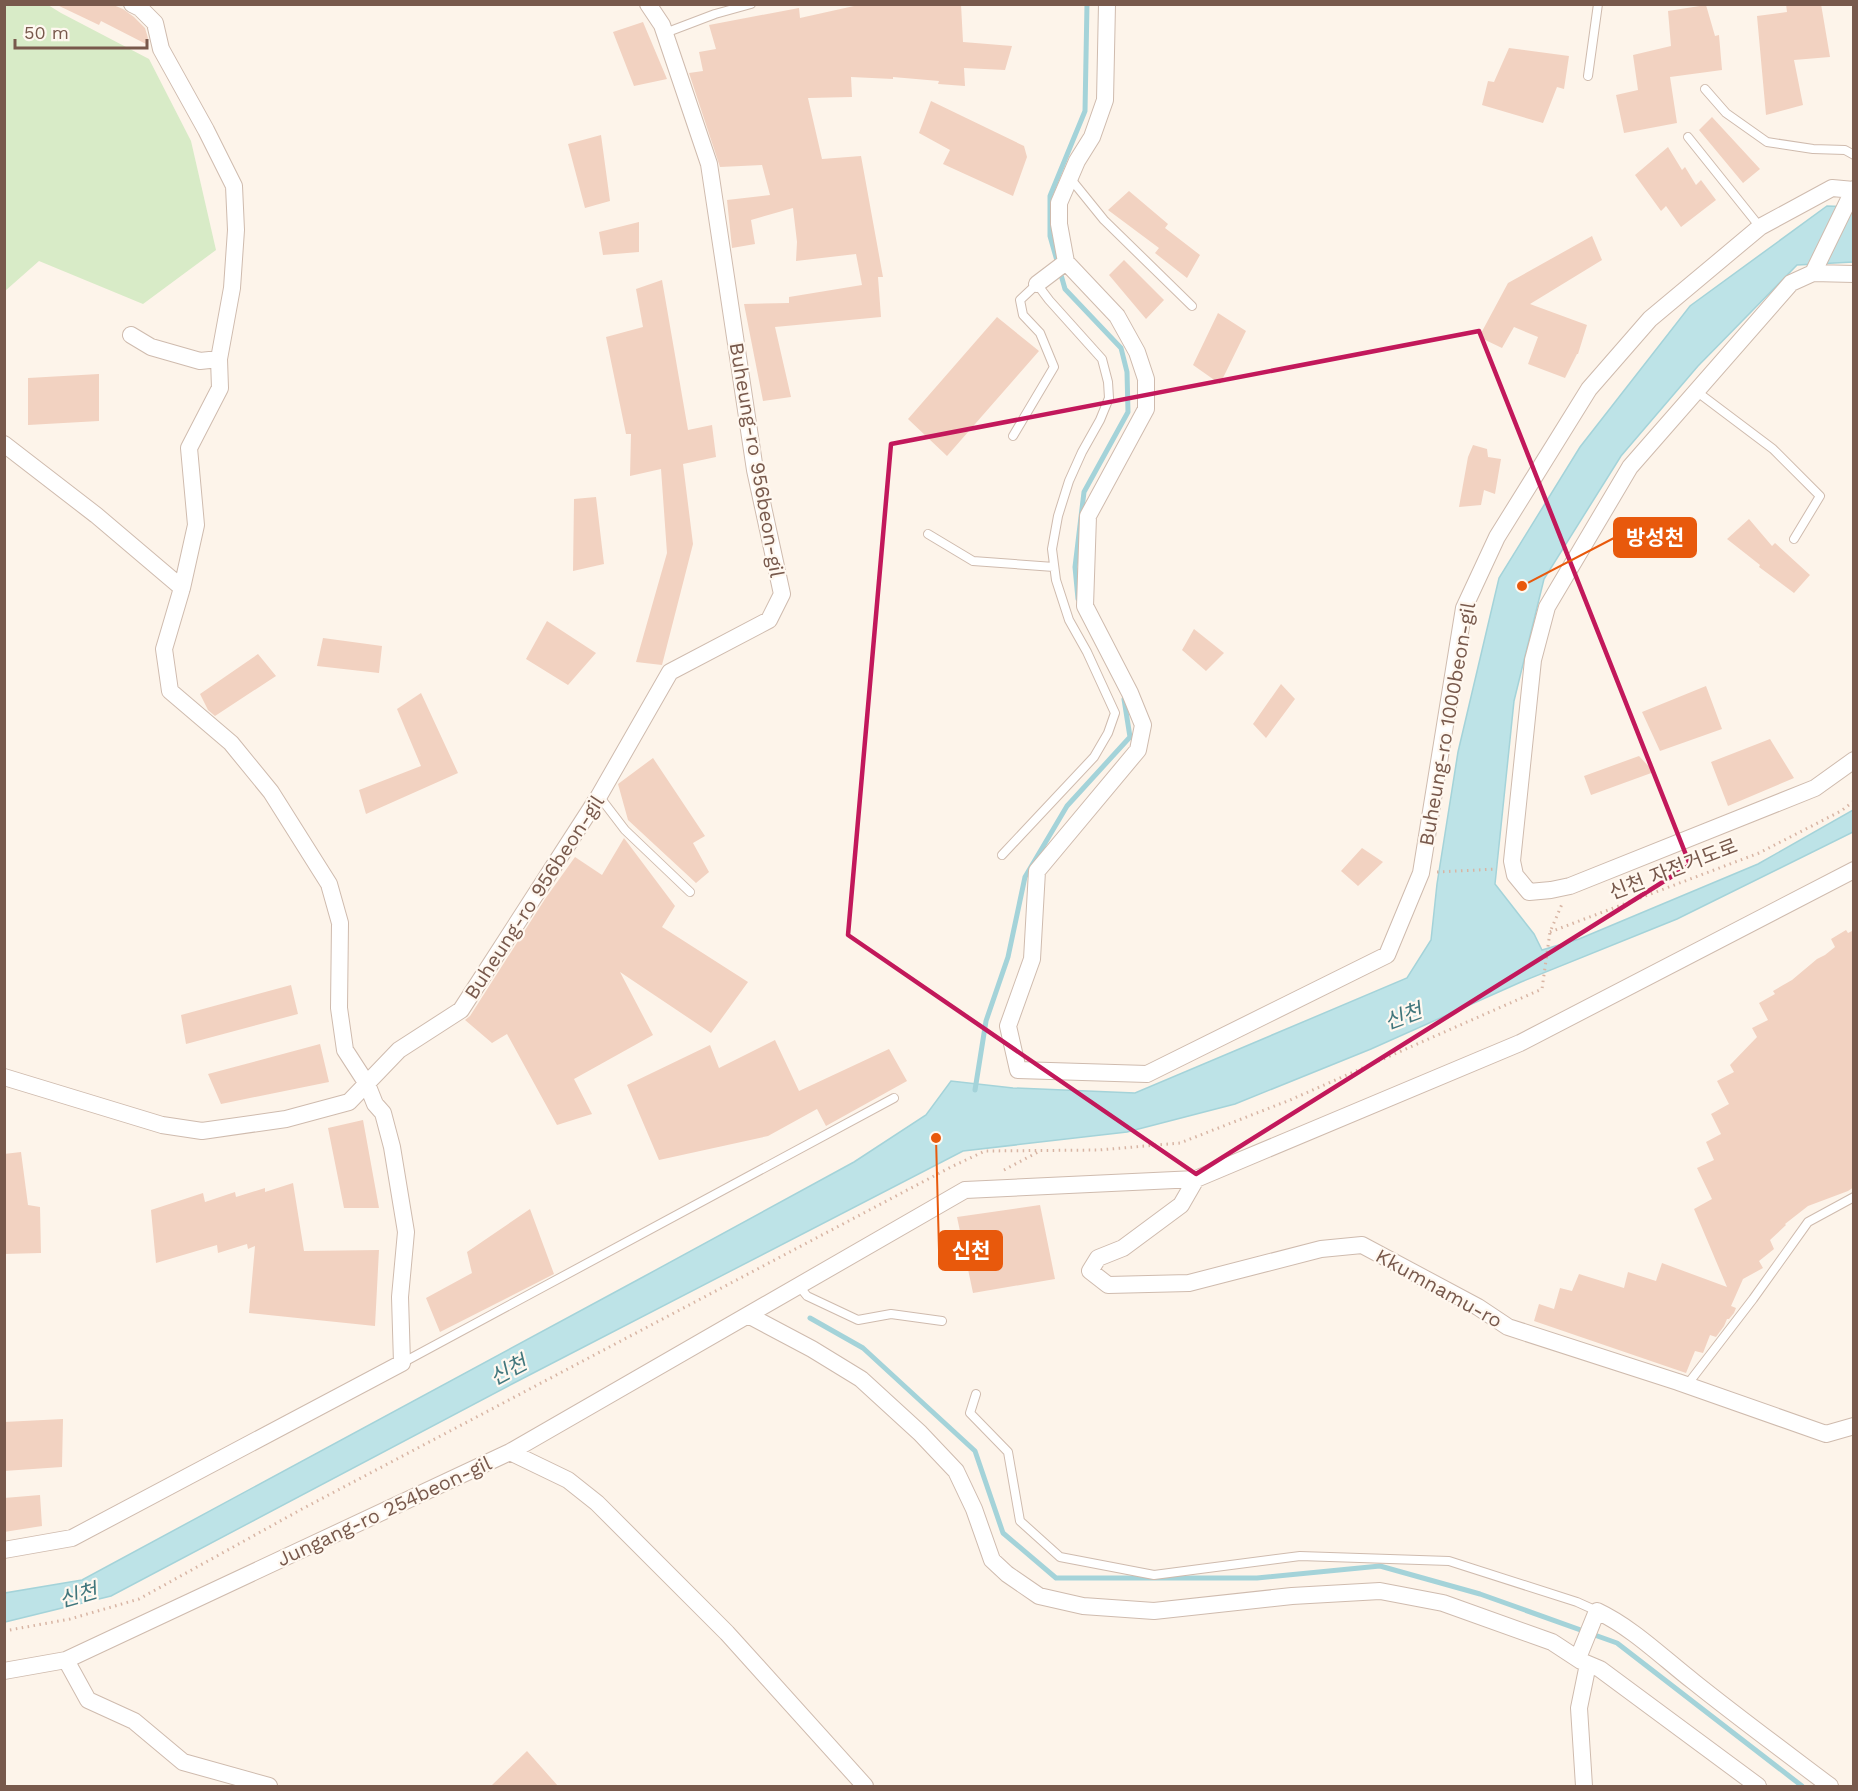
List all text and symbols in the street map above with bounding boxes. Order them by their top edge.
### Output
scale bar [15,12,147,50]
text: 50 m [24,22,69,43]
street label: Buheung-ro 956beon-gil [724,341,790,579]
callout: 방성천 [1614,518,1696,557]
text: 방성천 [1626,525,1684,550]
street label: Buheung-ro 1000beon-gil [1414,600,1480,848]
street label: Buheung-ro 956beon-gil [459,790,609,1004]
street label: 신천 자전거도로 [1605,833,1741,905]
water label: 신천 [1381,997,1428,1034]
callout: 신천 [939,1231,1002,1270]
text: 신천 [952,1238,990,1263]
street label: Kkumnamu-ro [1372,1243,1506,1333]
water label: 신천 [485,1349,533,1390]
street label: Jungang-ro 254beon-gil [273,1451,495,1571]
water label: 신천 [56,1577,103,1612]

